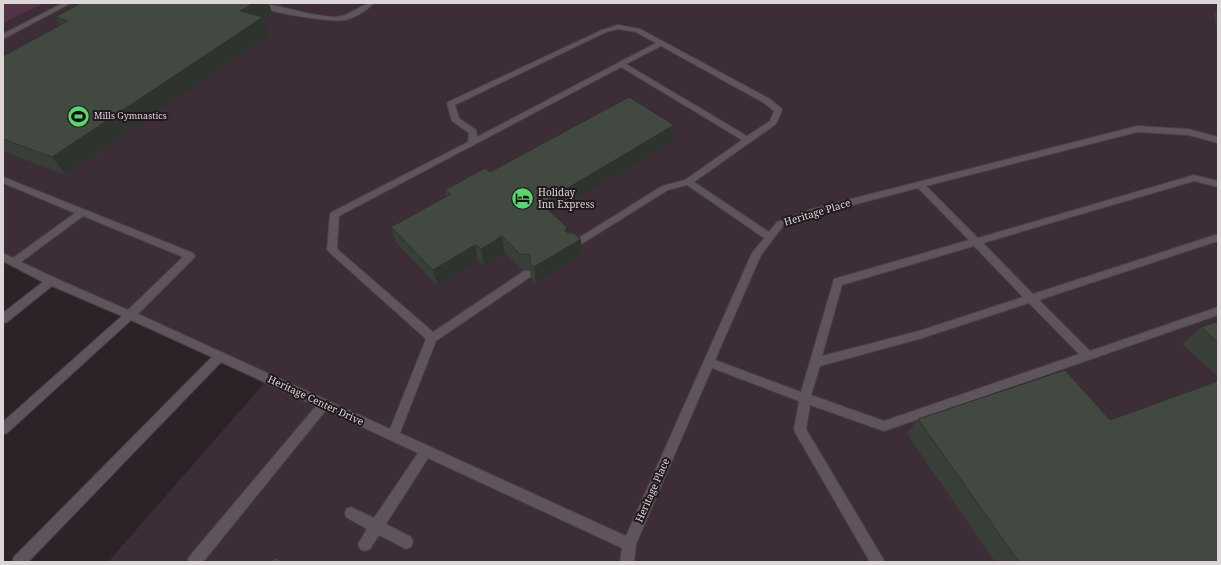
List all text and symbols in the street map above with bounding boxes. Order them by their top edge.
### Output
sports icon: Mills Gymnastics [65,103,91,129]
place label: Mills Gymnastics [94,109,167,122]
hotel icon: Holiday Inn Express [510,185,536,211]
place label: Holiday Inn Express [538,185,595,211]
street label: Heritage Place [782,195,852,229]
street label: Heritage Center Drive [266,372,366,428]
street label: Heritage Place [632,456,672,524]

